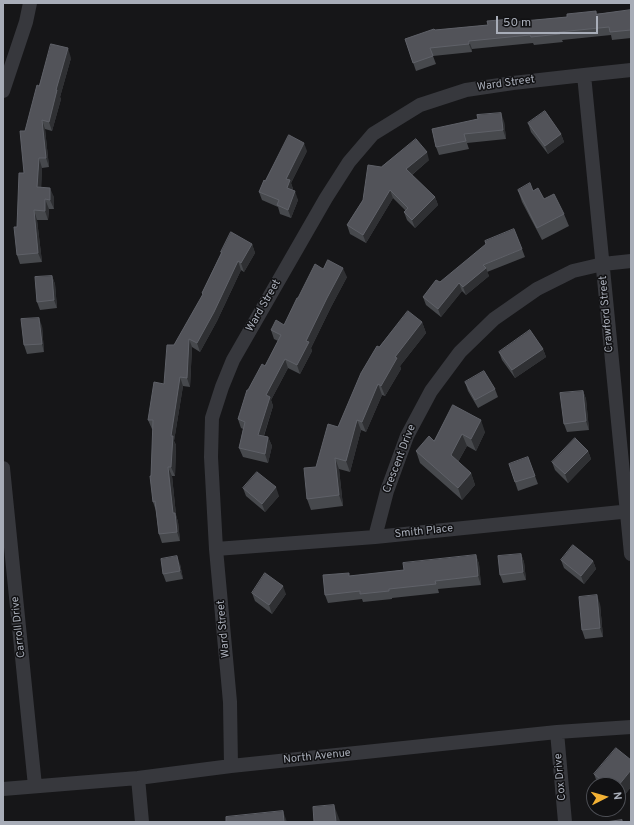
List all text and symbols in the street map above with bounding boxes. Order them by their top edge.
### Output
scale bar [498,8,600,34]
text: 50 m [503,15,531,31]
street label: Ward Street [476,73,536,95]
street label: Crawford Street [597,275,617,353]
street label: Ward Street [244,278,284,334]
street label: Crescent Drive [381,423,419,495]
street label: Smith Place [394,522,454,542]
street label: Carroll Drive [9,596,29,658]
street label: Ward Street [215,600,233,658]
street label: North Avenue [283,747,351,767]
street label: Cox Drive [552,753,570,801]
north arrow [586,777,626,817]
text: N [610,791,624,801]

